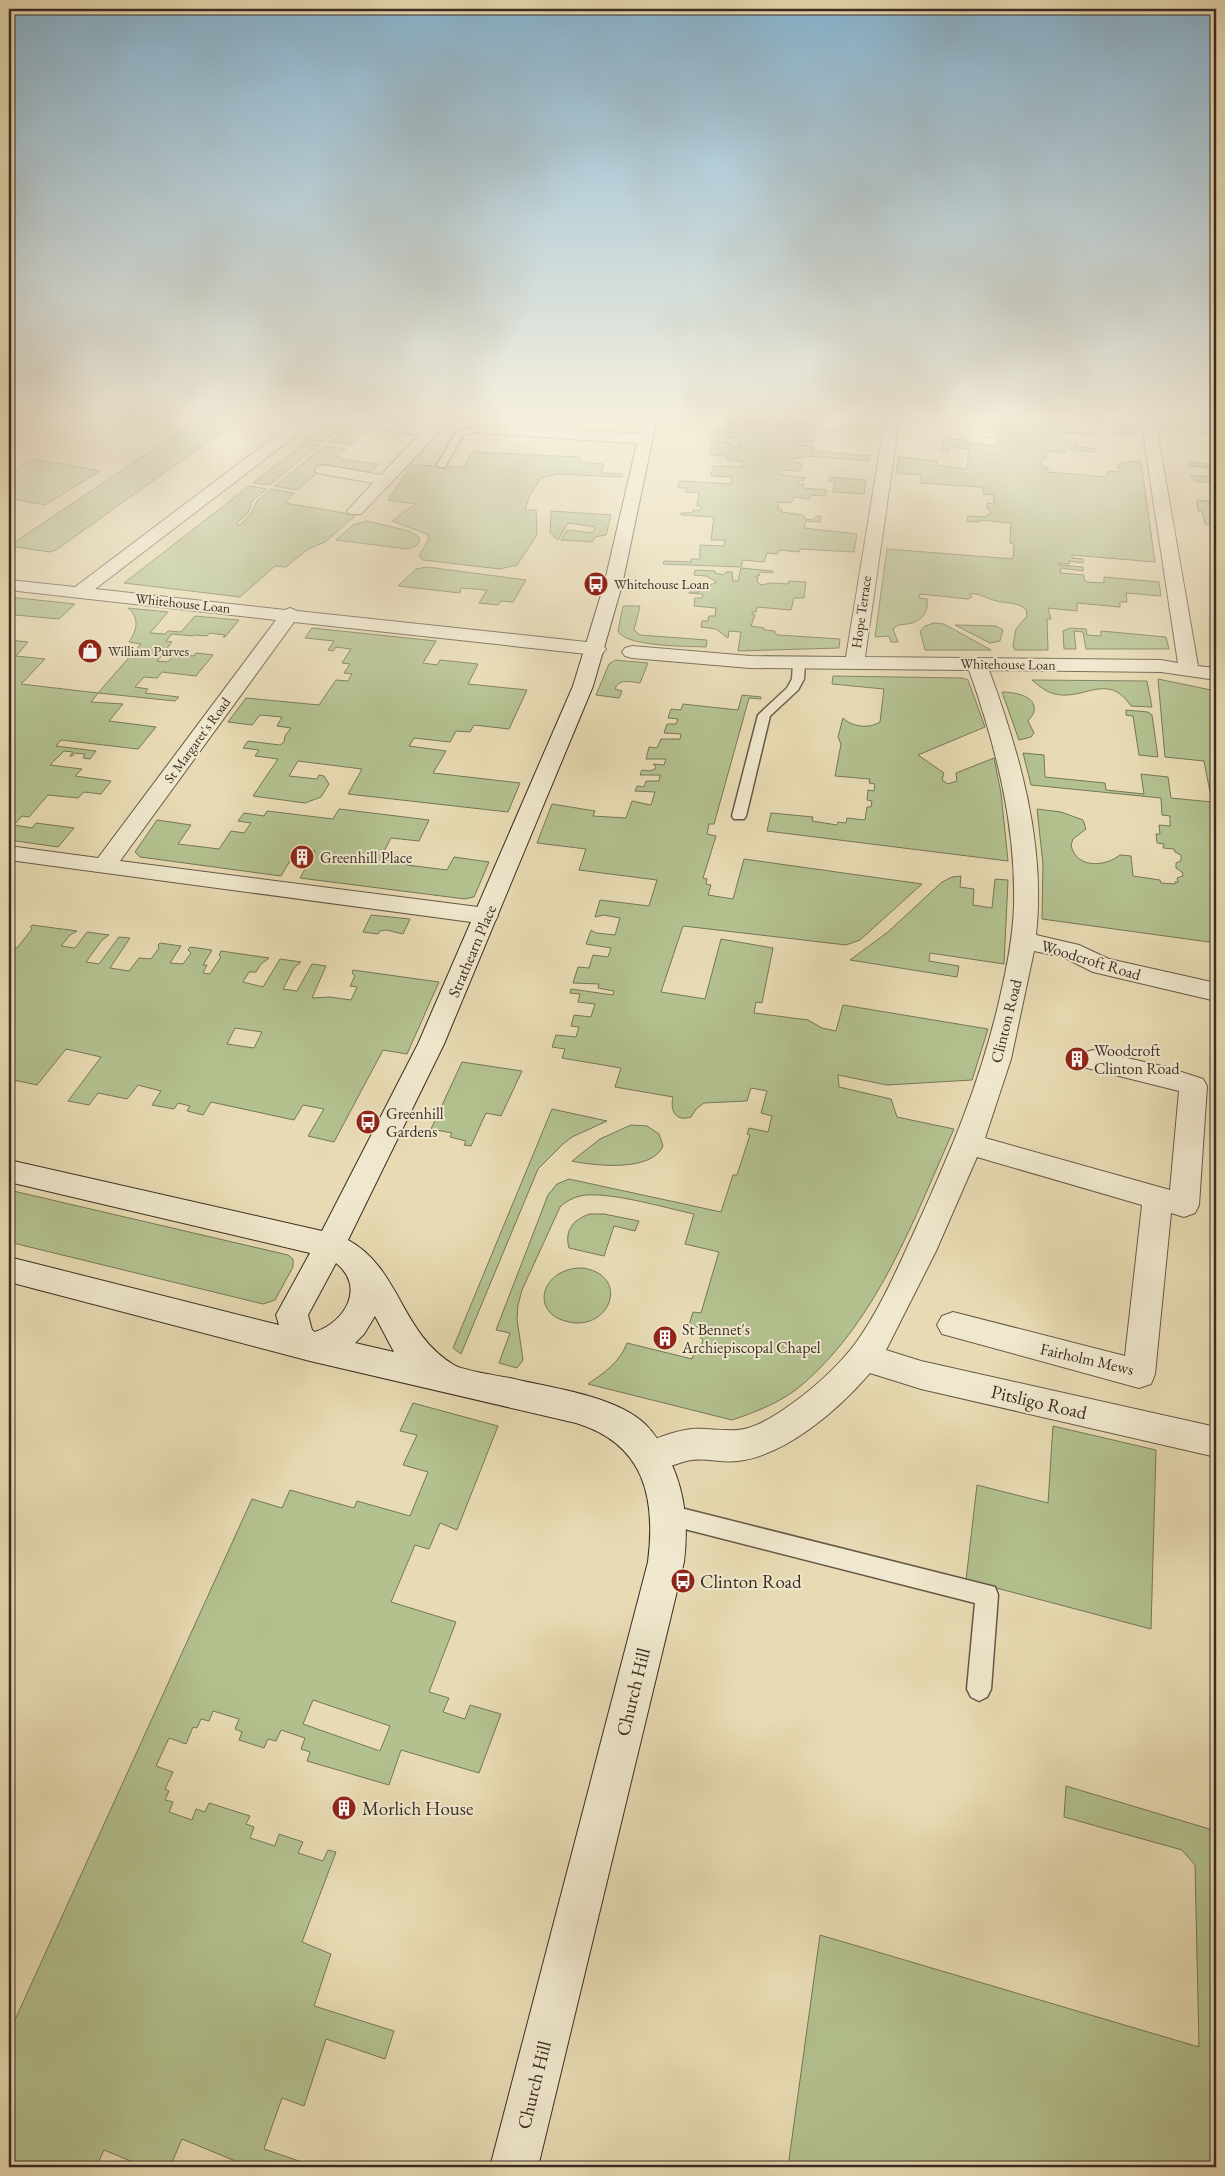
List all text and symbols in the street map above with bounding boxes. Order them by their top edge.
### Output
bus stop icon: Whitehouse Loan [583,571,609,597]
street label: Hope Terrace [847,574,875,649]
place label: Whitehouse Loan [614,575,710,593]
street label: Whitehouse Loan [135,589,232,617]
shop icon: William Purves [77,638,103,664]
place label: William Purves [108,642,189,660]
street label: Whitehouse Loan [960,654,1056,674]
street label: St Margaret's Road [160,693,235,787]
building icon: Greenhill Place [289,844,315,870]
place label: Greenhill Place [320,847,412,868]
street label: Strathearn Place [443,902,501,1000]
street label: Woodcroft Road [1039,935,1144,985]
street label: Clinton Road [985,976,1027,1065]
place label: Woodcroft Clinton Road [1094,1040,1181,1079]
building icon: Woodcroft Clinton Road [1064,1046,1090,1072]
place label: Greenhill Gardens [386,1103,444,1142]
bus stop icon: Greenhill Gardens [355,1109,381,1135]
place label: St Bennet's Archiepiscopal Chapel [681,1319,821,1358]
building icon: St Bennet's Archiepiscopal Chapel [652,1325,678,1351]
street label: Fairholm Mews [1038,1338,1136,1380]
street label: Pitsligo Road [989,1379,1090,1425]
bus stop icon: Clinton Road [670,1568,696,1594]
place label: Clinton Road [700,1569,802,1594]
street label: Church Hill [610,1645,656,1739]
building icon: Morlich House [331,1795,357,1821]
place label: Morlich House [362,1796,473,1821]
street label: Church Hill [511,2038,557,2132]

